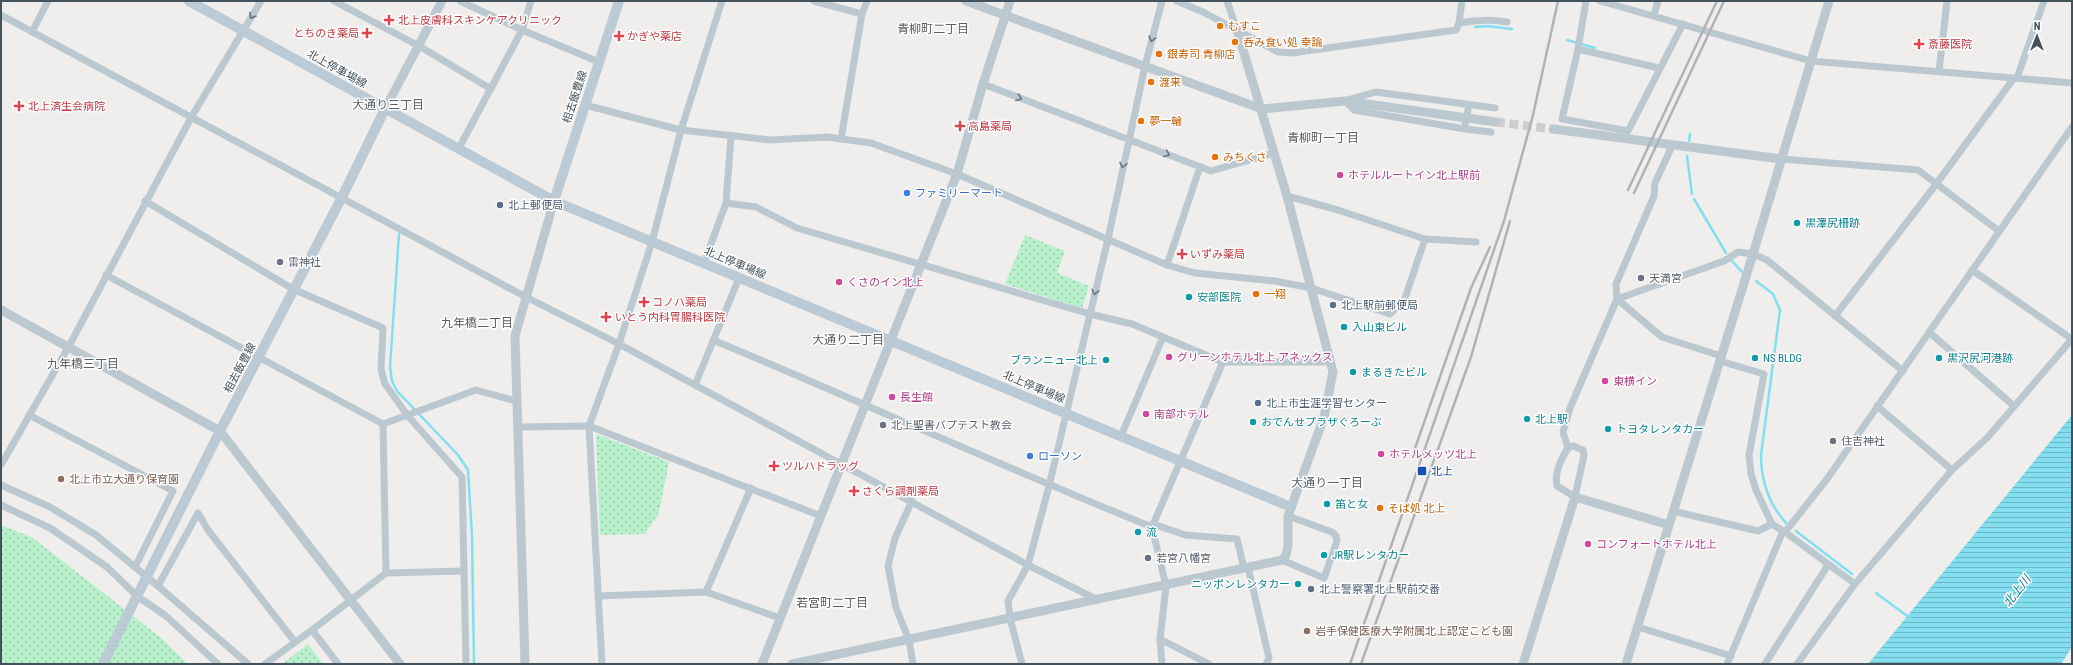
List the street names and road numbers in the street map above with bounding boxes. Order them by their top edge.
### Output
street label: 北上停車場線 [305,47,369,91]
street label: 相去飯豊線 [560,69,590,125]
street label: 北上停車場線 [702,244,768,282]
street label: 相去飯豊線 [221,341,259,395]
street label: 北上停車場線 [1001,368,1067,406]

